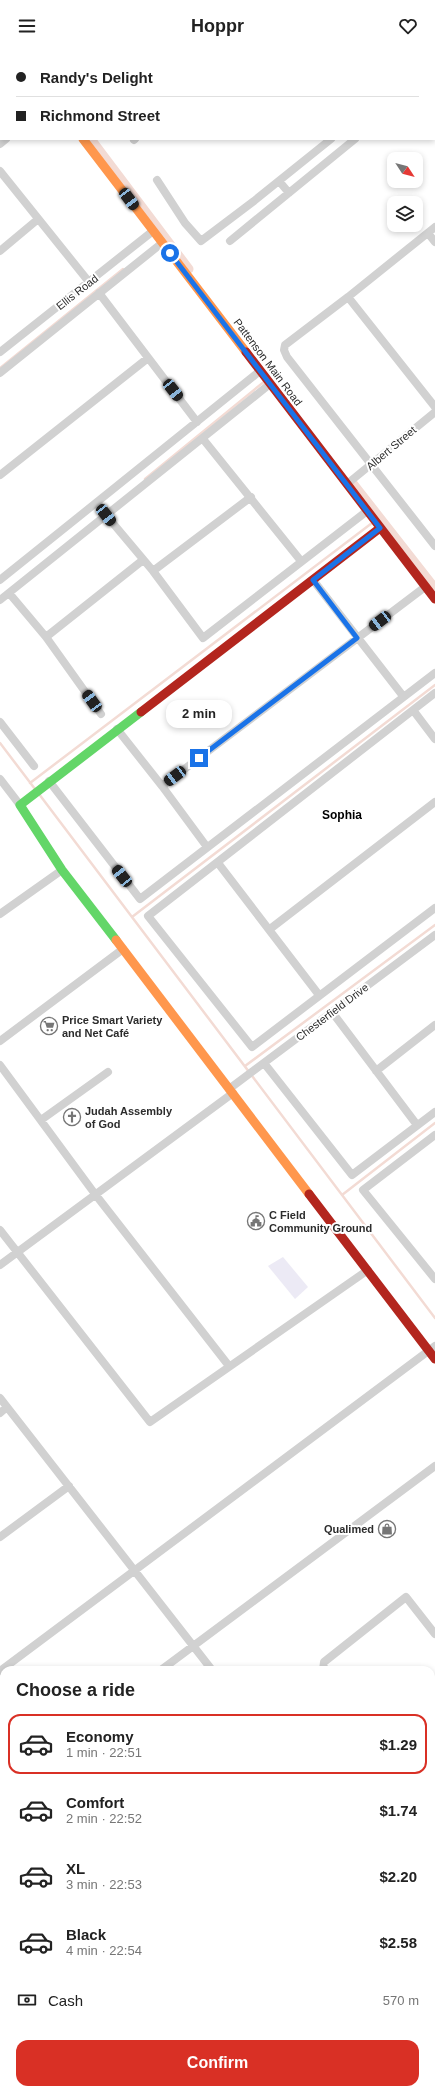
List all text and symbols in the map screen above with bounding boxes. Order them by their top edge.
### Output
icon: menu [16,15,38,37]
icon: heart [397,15,419,37]
text: Hoppr [191,16,244,36]
text: Randy's Delight [40,69,153,86]
text: Richmond Street [40,107,160,124]
north arrow [387,152,423,188]
map controls [387,152,423,232]
car [117,186,141,212]
button: layers [387,196,423,232]
route start [161,244,179,262]
street label: Ellis Road [54,272,100,312]
street label: Pattenson Main Road [231,316,305,408]
car [161,377,185,403]
street label: Albert Street [364,424,418,472]
car [94,502,118,528]
car [367,609,393,633]
car [80,688,104,714]
callout: 2 min [166,700,232,728]
text: 2 min [182,706,216,721]
route end [190,749,208,767]
car [162,764,188,788]
district label: Sophia [322,808,362,822]
car [110,863,134,889]
street label: Chesterfield Drive [293,981,371,1043]
place label: Price Smart Variety and Net Café [62,1014,163,1039]
supermarket icon: Price Smart Variety and Net Café [39,1016,59,1036]
place label: Judah Assembly of God [85,1105,173,1130]
church icon: Judah Assembly of God [62,1107,82,1127]
place label: C Field Community Ground [269,1209,372,1234]
public building icon: C Field Community Ground [246,1211,266,1231]
shop icon: Qualimed [377,1519,397,1539]
place label: Qualimed [324,1523,374,1535]
text: Choose a ride [16,1680,135,1700]
icon: car [18,1726,54,1762]
text: Economy [66,1728,134,1745]
text: $1.29 [379,1736,417,1753]
text: 1 min · 22:51 [66,1745,142,1760]
icon: car [18,1792,54,1828]
text: Comfort [66,1794,124,1811]
text: $1.74 [379,1802,417,1819]
text: 2 min · 22:52 [66,1811,142,1826]
icon: car [18,1858,54,1894]
text: XL [66,1860,85,1877]
text: $2.20 [379,1868,417,1885]
text: 3 min · 22:53 [66,1877,142,1892]
icon: car [18,1924,54,1960]
text: Black [66,1926,106,1943]
text: $2.58 [379,1934,417,1951]
text: 4 min · 22:54 [66,1943,142,1958]
icon: cash [16,1989,38,2011]
text: Cash [48,1992,83,2009]
text: 570 m [383,1993,419,2008]
button: Confirm [16,2040,419,2086]

